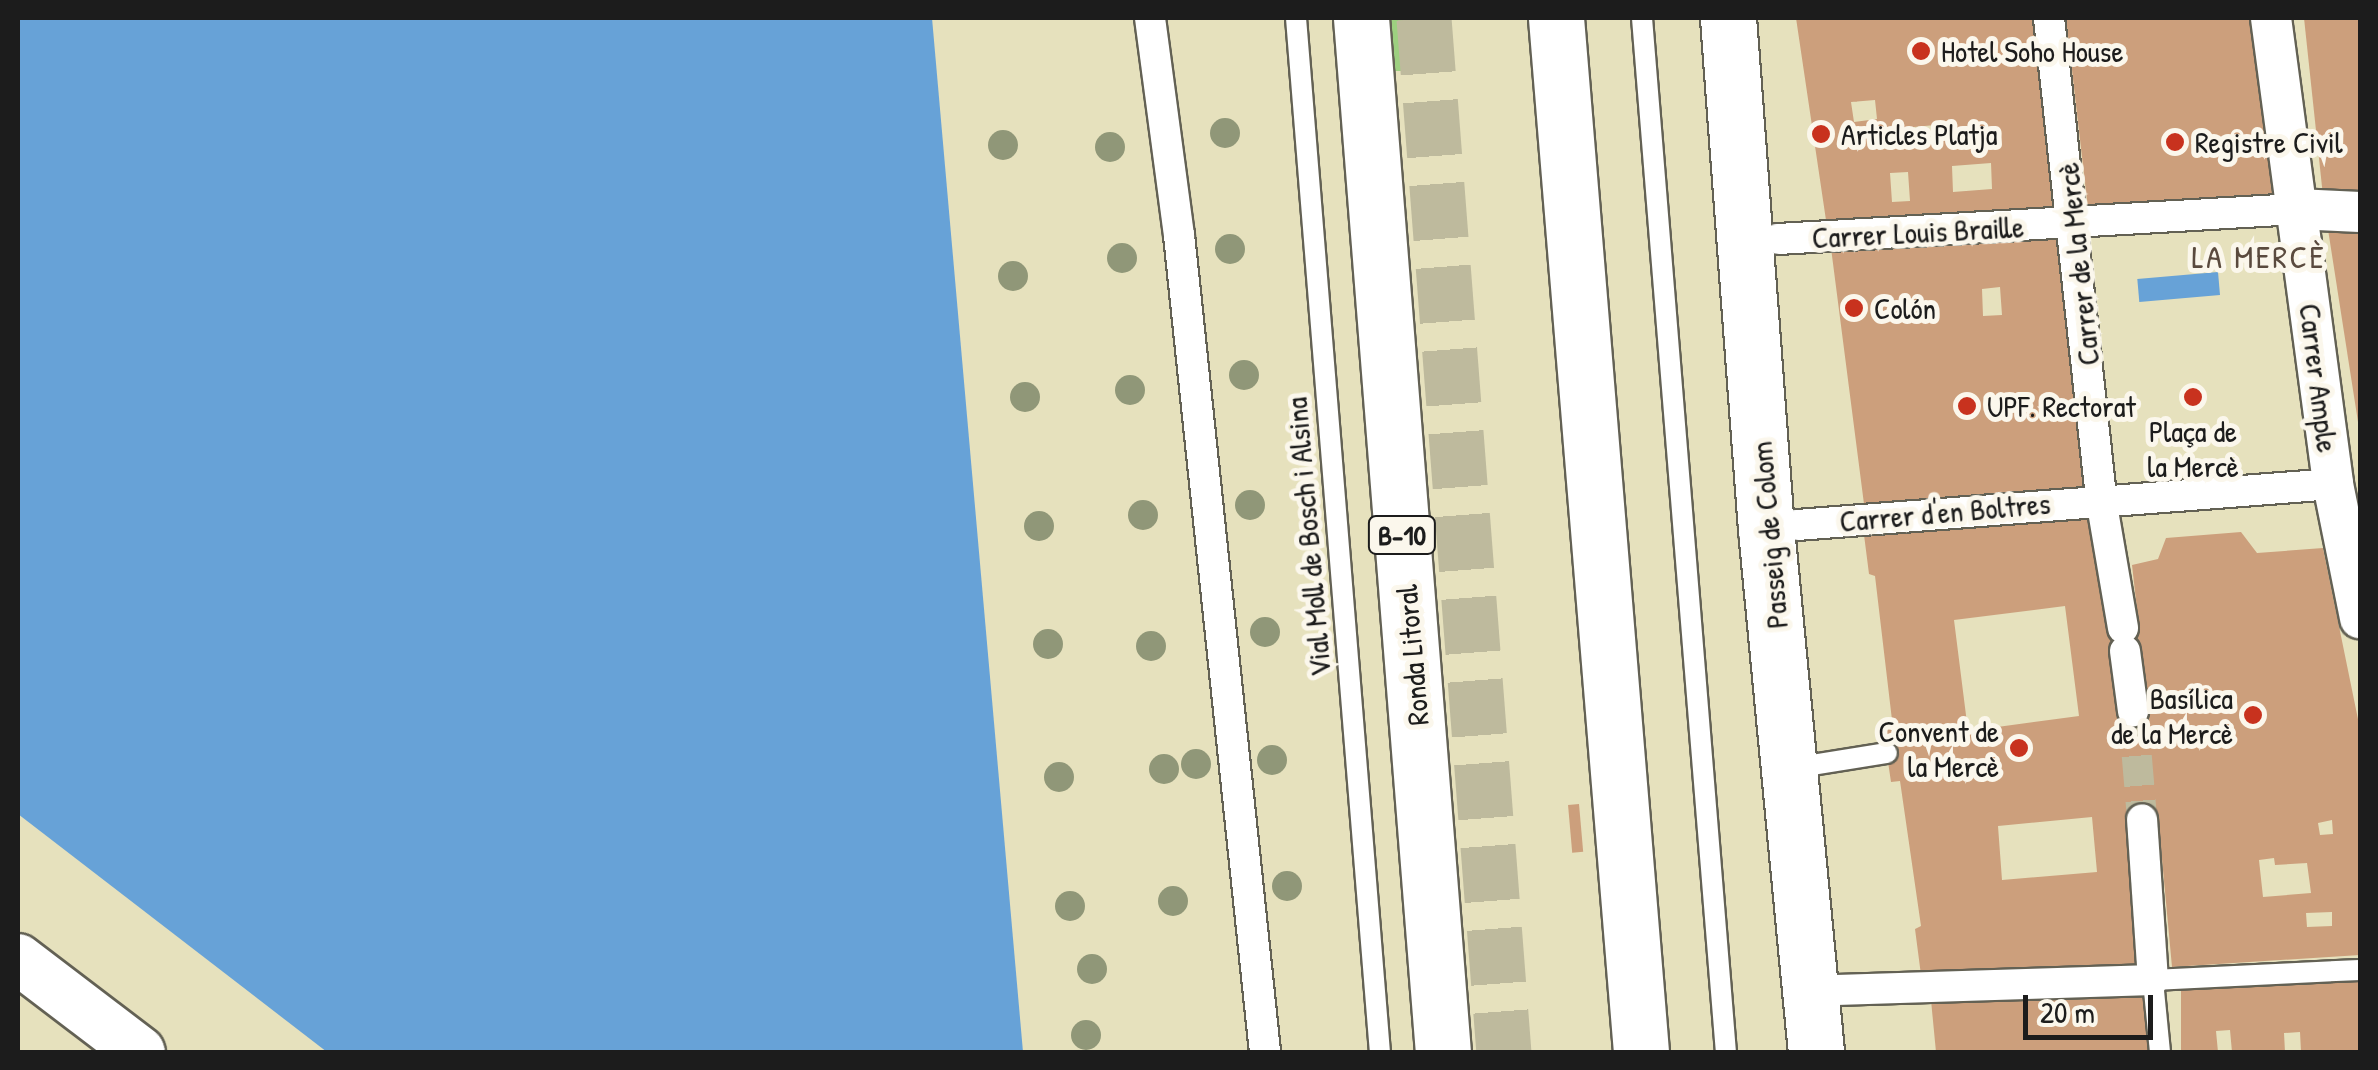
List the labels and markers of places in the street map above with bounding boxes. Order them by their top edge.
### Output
place label: Hotel Soho House [1941,33,2123,69]
marker: Hotel Soho House [1910,40,1932,62]
place label: Articles Platja [1841,116,1998,152]
marker: Articles Platja [1810,123,1832,145]
place label: Registre Civil [2195,124,2343,160]
marker: Registre Civil [2164,131,2186,153]
place label: Colón [1874,290,1936,326]
marker: Colón [1843,297,1865,319]
marker: Plaça de la Mercè [2182,386,2204,408]
place label: UPF. Rectorat [1987,388,2136,424]
marker: UPF. Rectorat [1956,395,1978,417]
place label: Plaça de la Mercè [2147,413,2239,484]
place label: Basílica de la Mercè [2111,680,2233,750]
marker: Basílica de la Mercè [2242,704,2264,726]
place label: Convent de la Mercè [1879,713,1999,784]
marker: Convent de la Mercè [2008,737,2030,759]

